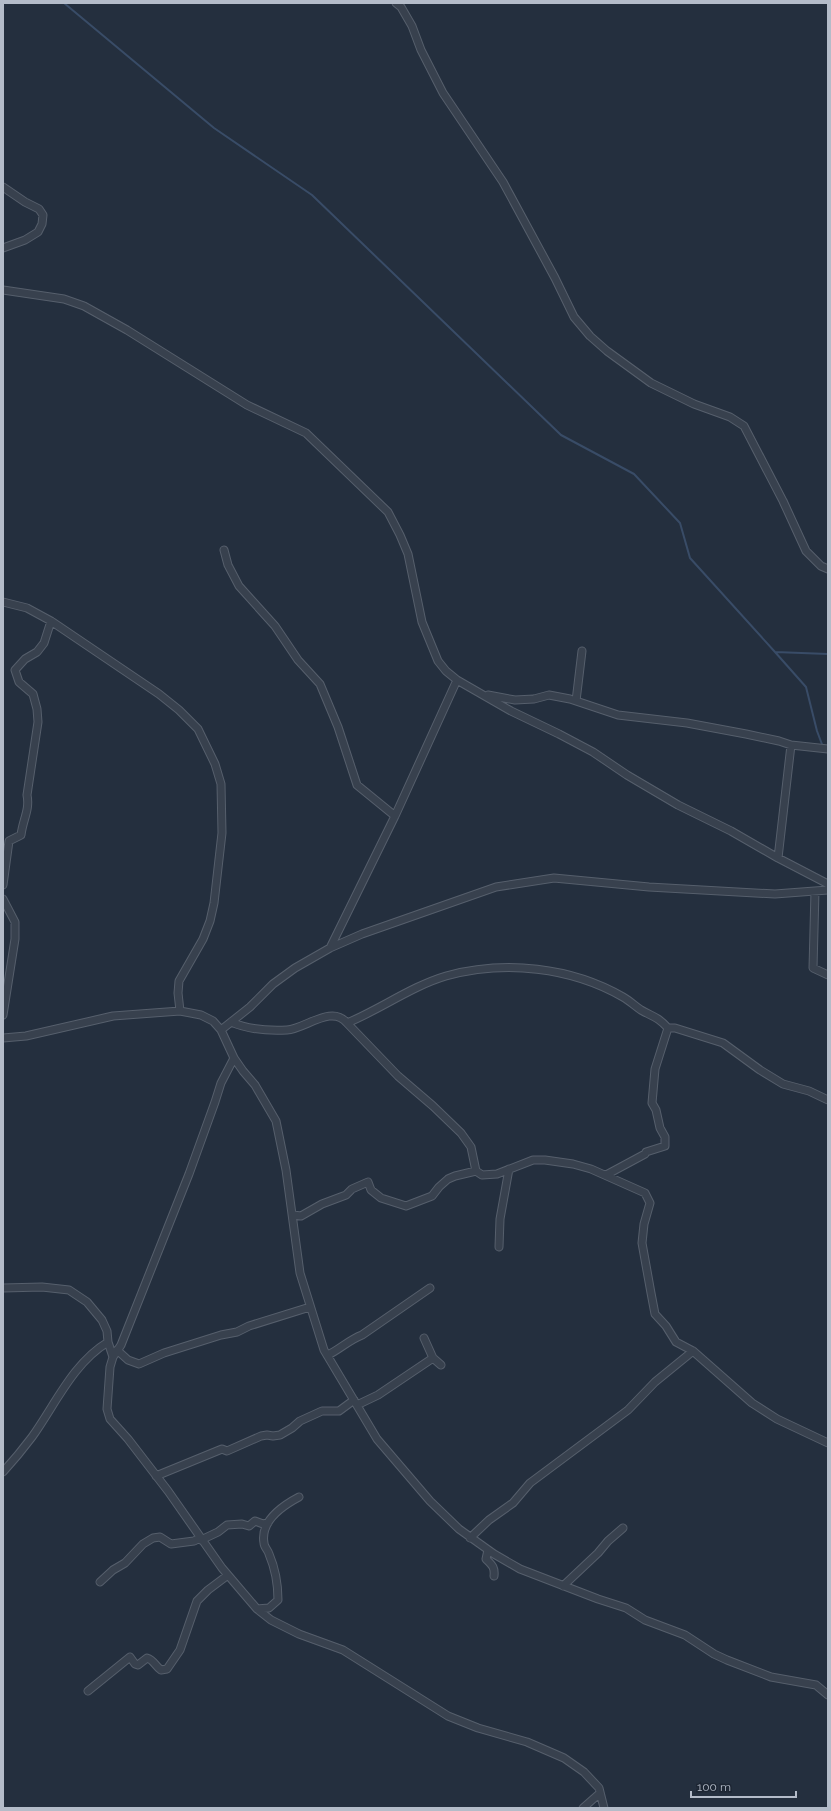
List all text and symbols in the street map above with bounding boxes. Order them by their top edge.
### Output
scale bar [691,1773,796,1799]
text: 100 m [697,1780,731,1794]

